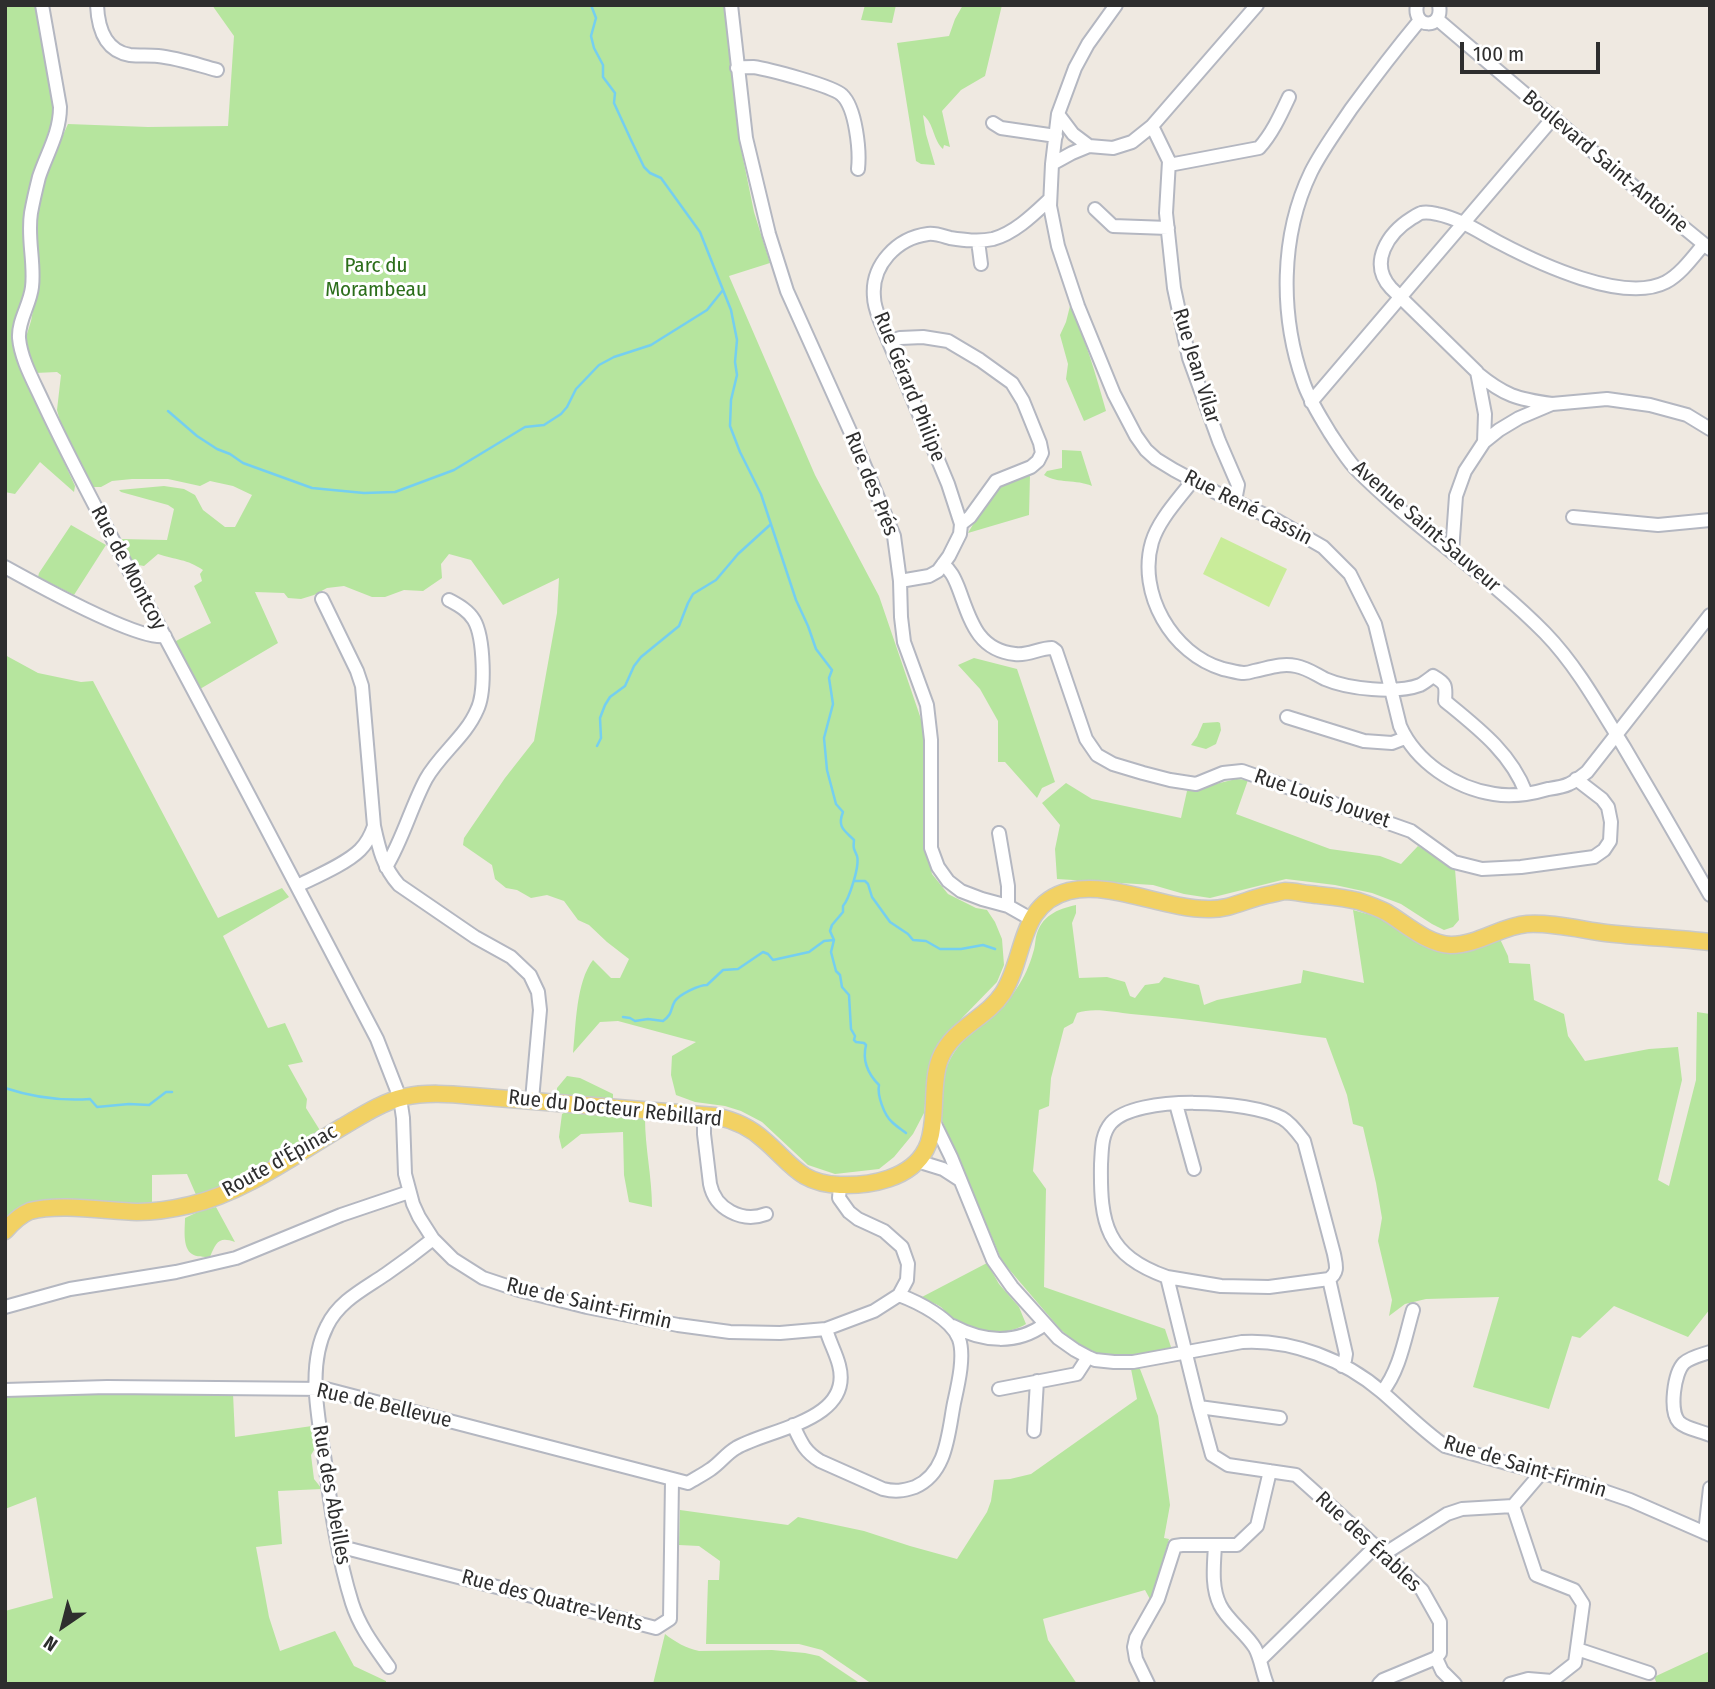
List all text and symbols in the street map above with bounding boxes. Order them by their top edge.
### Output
scale bar [1463,28,1603,72]
text: 100 m [1473,41,1524,67]
street label: Boulevard Saint-Antoine [1517,85,1693,239]
park label: Parc du Morambeau [325,253,427,303]
street label: Rue Jean Vilar [1167,305,1225,427]
street label: Rue Gérard Philipe [867,308,951,466]
street label: Rue des Prés [839,428,903,540]
street label: Avenue Saint-Sauveur [1347,456,1505,598]
street label: Rue René Cassin [1180,465,1316,551]
street label: Rue de Montcoy [85,502,171,634]
street label: Rue Louis Jouvet [1251,764,1393,834]
street label: Rue du Docteur Rebillard [507,1085,723,1133]
street label: Route d'Épinac [218,1119,342,1203]
street label: Rue de Saint-Firmin [504,1273,674,1335]
street label: Rue de Bellevue [314,1378,454,1434]
street label: Rue des Abeilles [306,1423,356,1567]
street label: Rue de Saint-Firmin [1441,1430,1609,1504]
street label: Rue des Érables [1310,1486,1426,1598]
street label: Rue des Quatre-Vents [459,1565,645,1637]
north arrow [28,1591,98,1661]
text: N [39,1631,62,1656]

